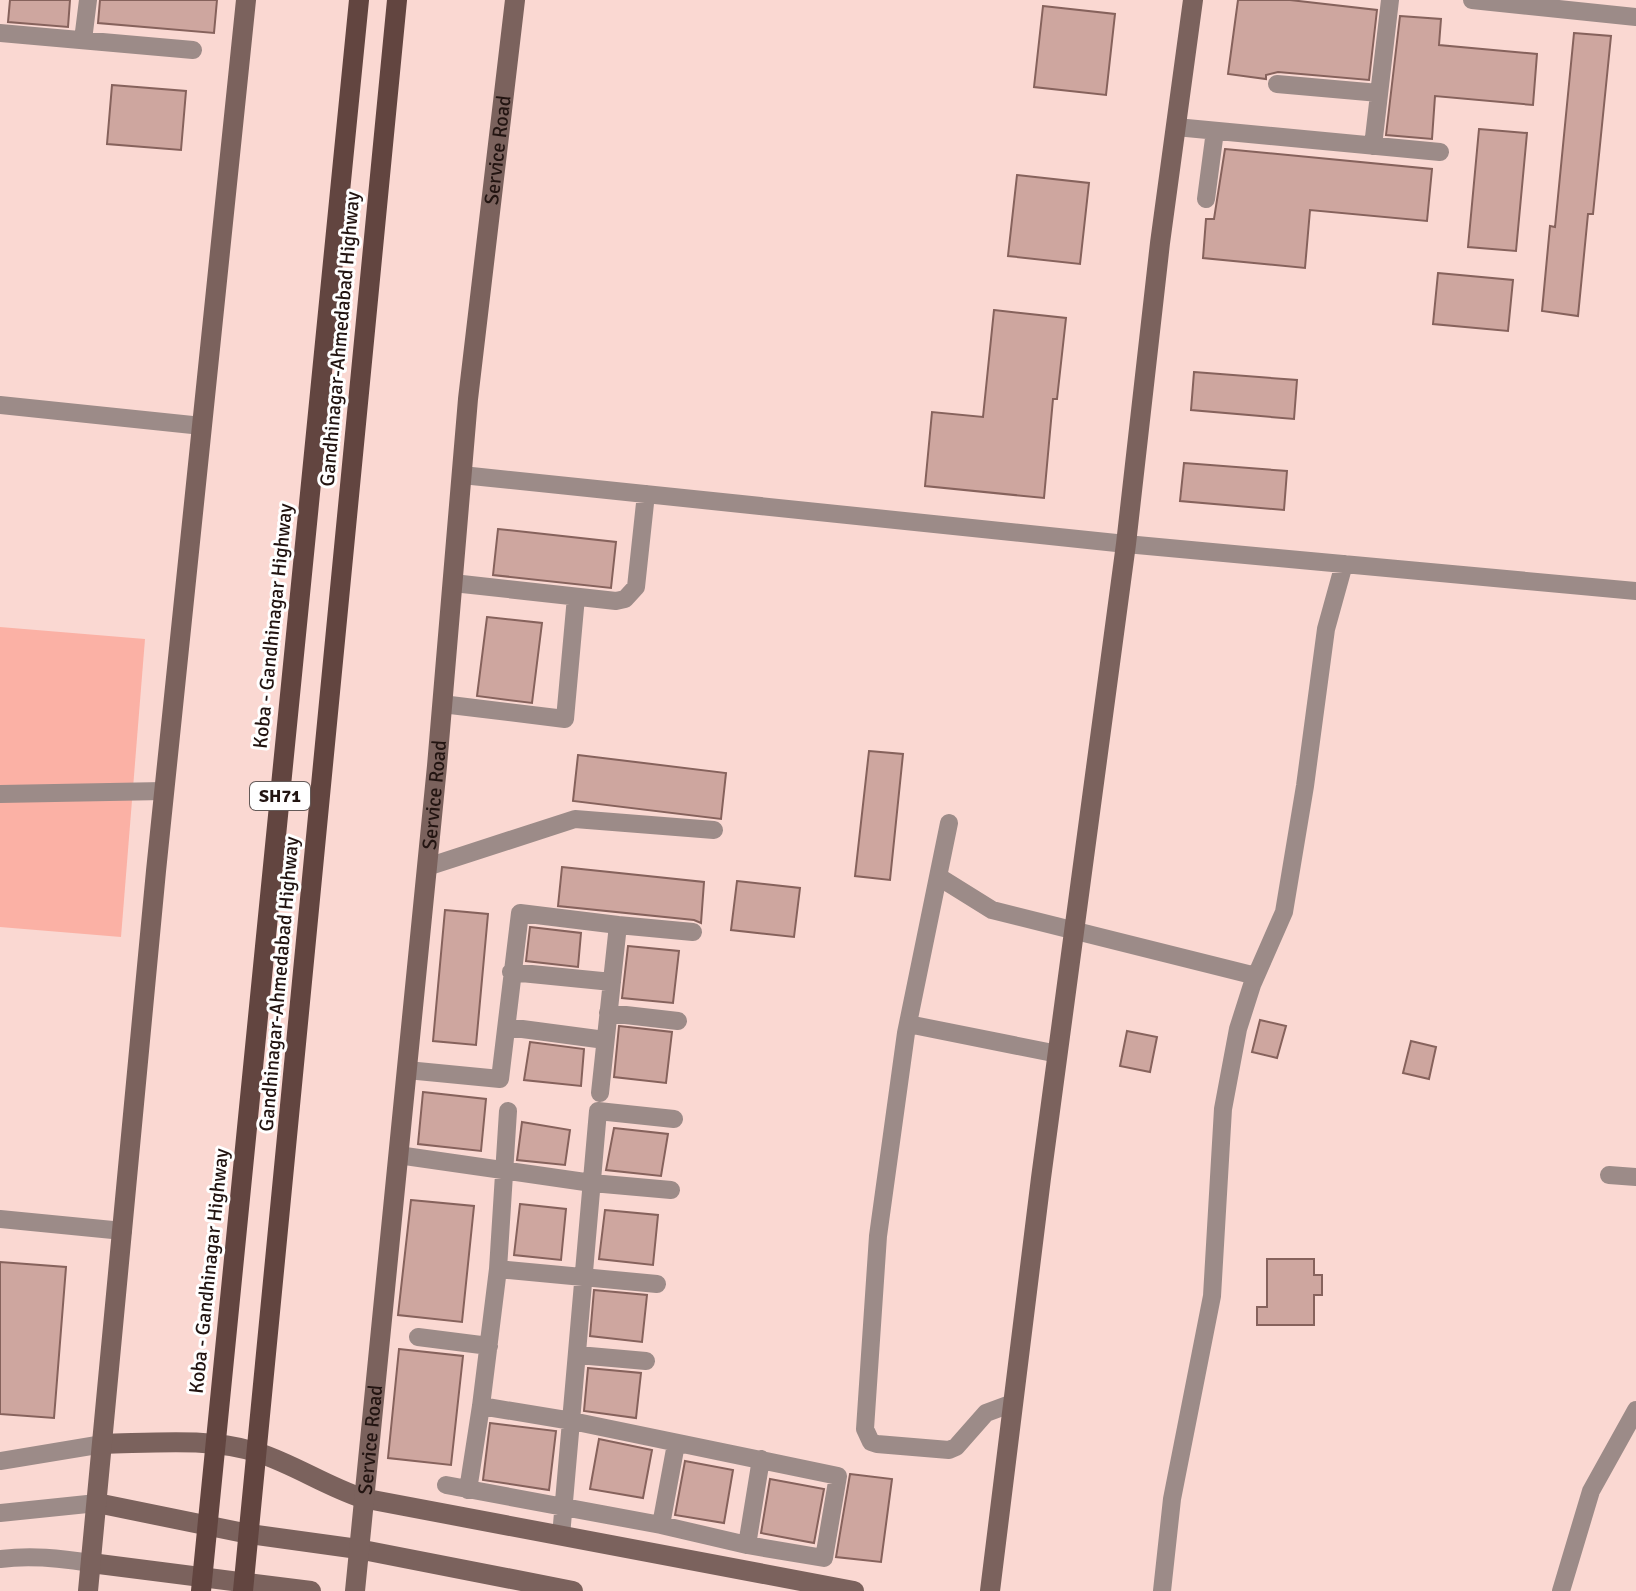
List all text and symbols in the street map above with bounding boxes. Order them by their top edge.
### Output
street label: Service Road [478,94,516,206]
street label: Gandhinagar-Ahmedabad Highway [315,190,365,487]
street label: Koba - Gandhinagar Highway [248,502,298,750]
street label: Service Road [416,739,452,851]
road number: SH71 [250,782,310,810]
street label: Gandhinagar-Ahmedabad Highway [254,835,304,1132]
street label: Koba - Gandhinagar Highway [184,1147,234,1395]
street label: Service Road [352,1384,388,1496]

